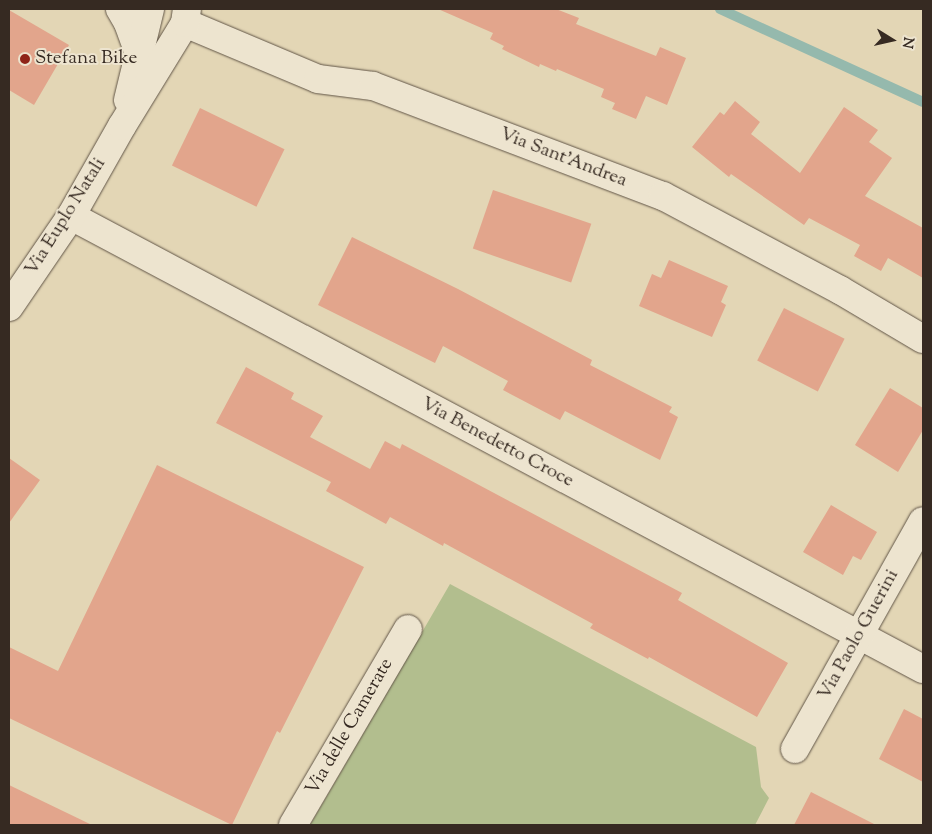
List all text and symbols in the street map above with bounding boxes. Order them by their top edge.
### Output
north arrow [867,15,917,65]
text: N [896,35,918,50]
place label: Stefana Bike [35,48,137,70]
marker: Stefana Bike [19,53,31,65]
street label: Via Sant'Andrea [496,123,630,193]
street label: Via Euplo Natali [21,154,111,280]
street label: Via Benedetto Croce [417,393,577,493]
street label: Via Paolo Guerini [814,566,904,704]
street label: Via delle Camerate [302,655,398,799]

